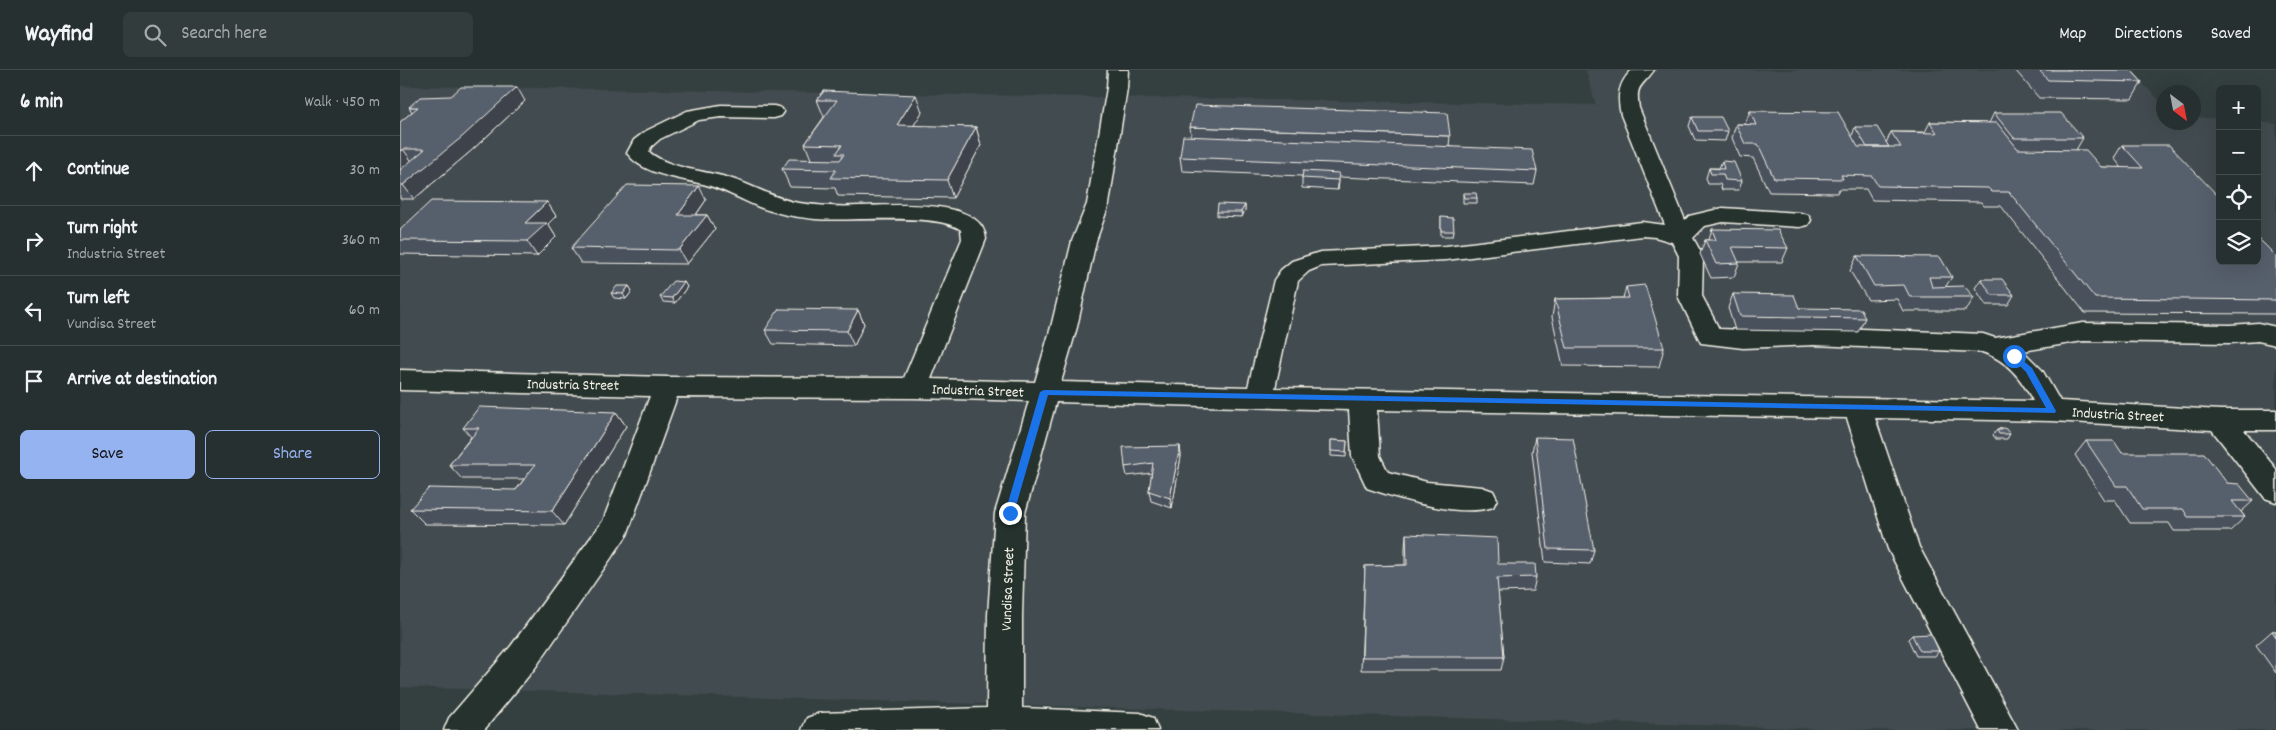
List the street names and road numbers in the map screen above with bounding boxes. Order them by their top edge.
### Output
street label: Industria Street [527,374,620,398]
street label: Industria Street [931,379,1025,405]
street label: Industria Street [2071,403,2165,429]
street label: Vundisa Street [997,546,1021,631]

